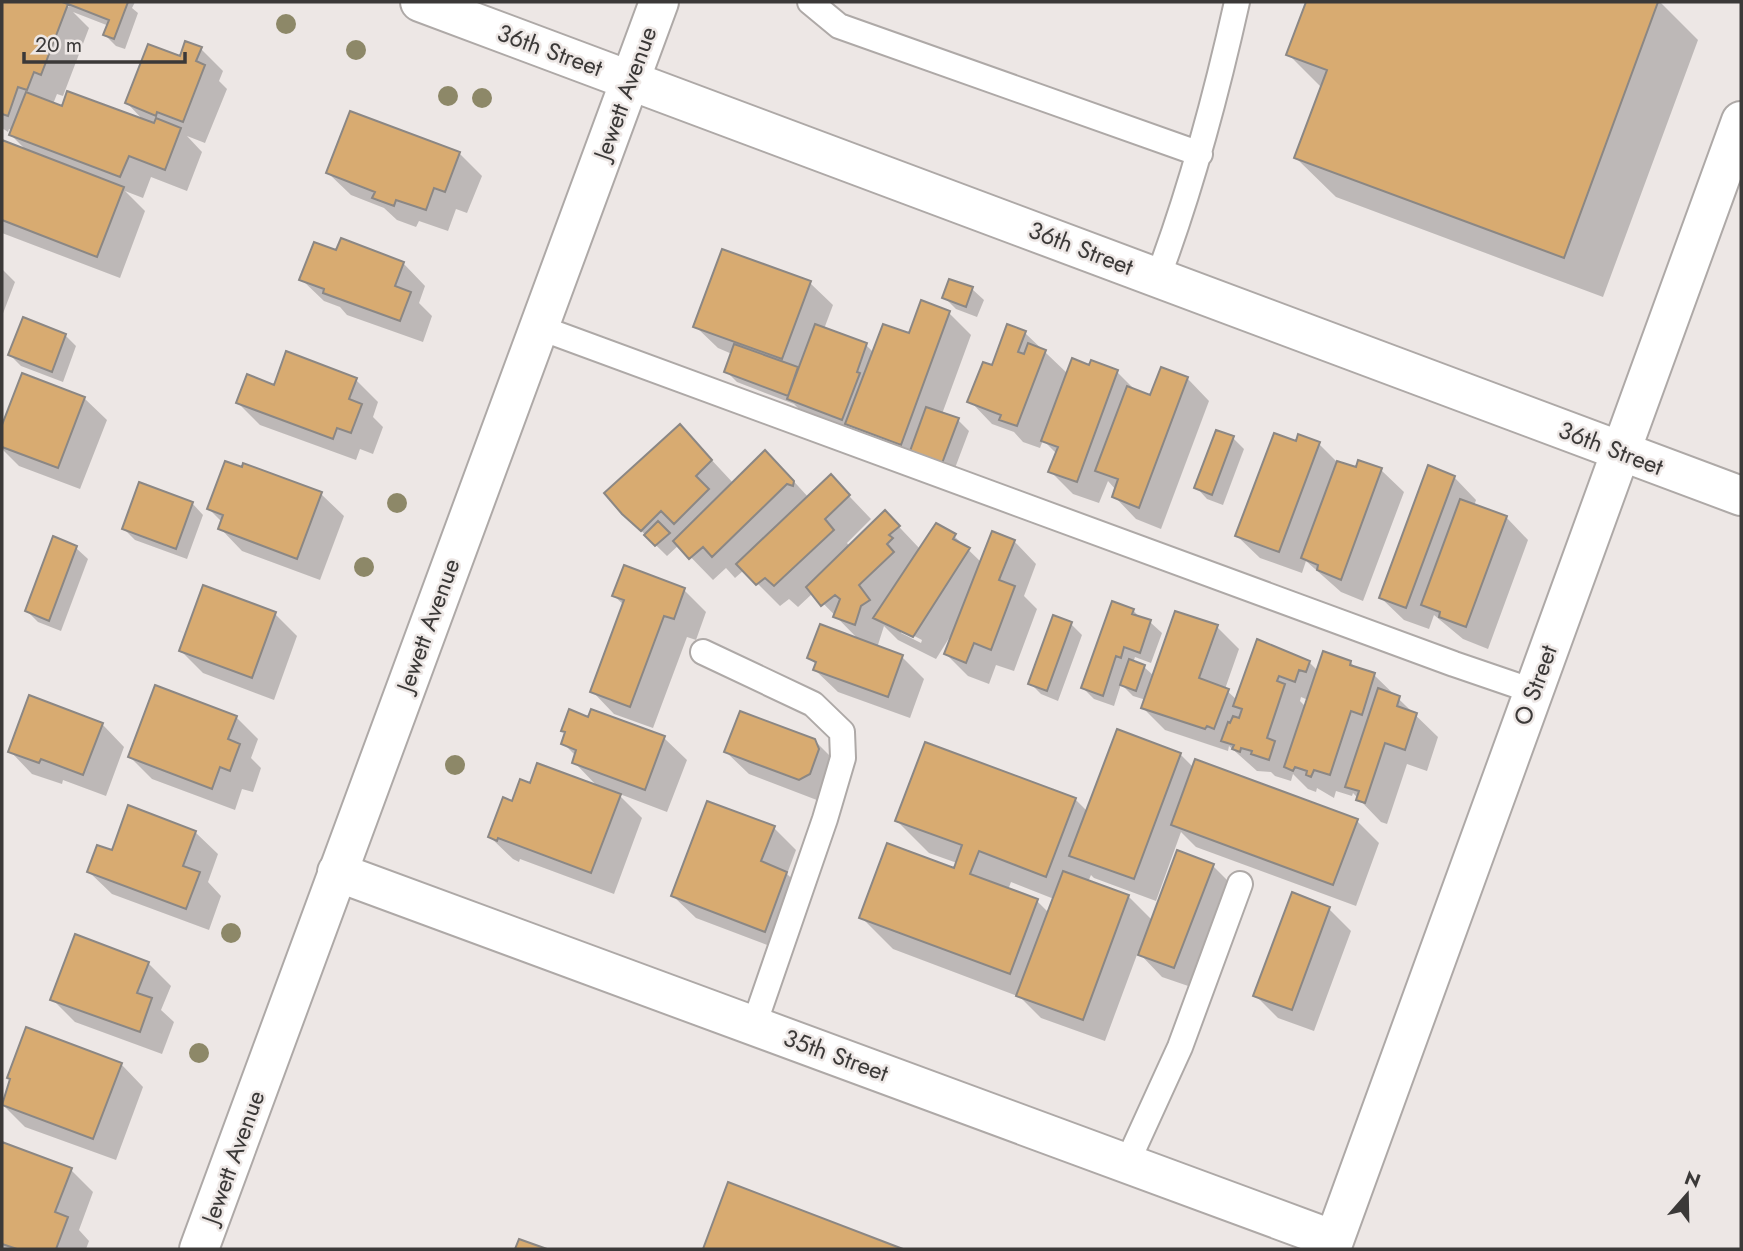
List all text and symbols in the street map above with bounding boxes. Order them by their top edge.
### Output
street label: 36th Street [492,15,608,85]
scale bar [24,21,186,65]
street label: Jewett Avenue [584,21,665,167]
text: 20 m [35,30,82,60]
street label: 36th Street [1023,212,1139,284]
street label: 36th Street [1553,412,1669,484]
street label: Jewett Avenue [387,553,468,699]
street label: O Street [1504,640,1566,730]
street label: 35th Street [779,1020,894,1090]
street label: Jewett Avenue [192,1085,273,1231]
north arrow [1652,1160,1722,1230]
text: N [1681,1164,1704,1195]

